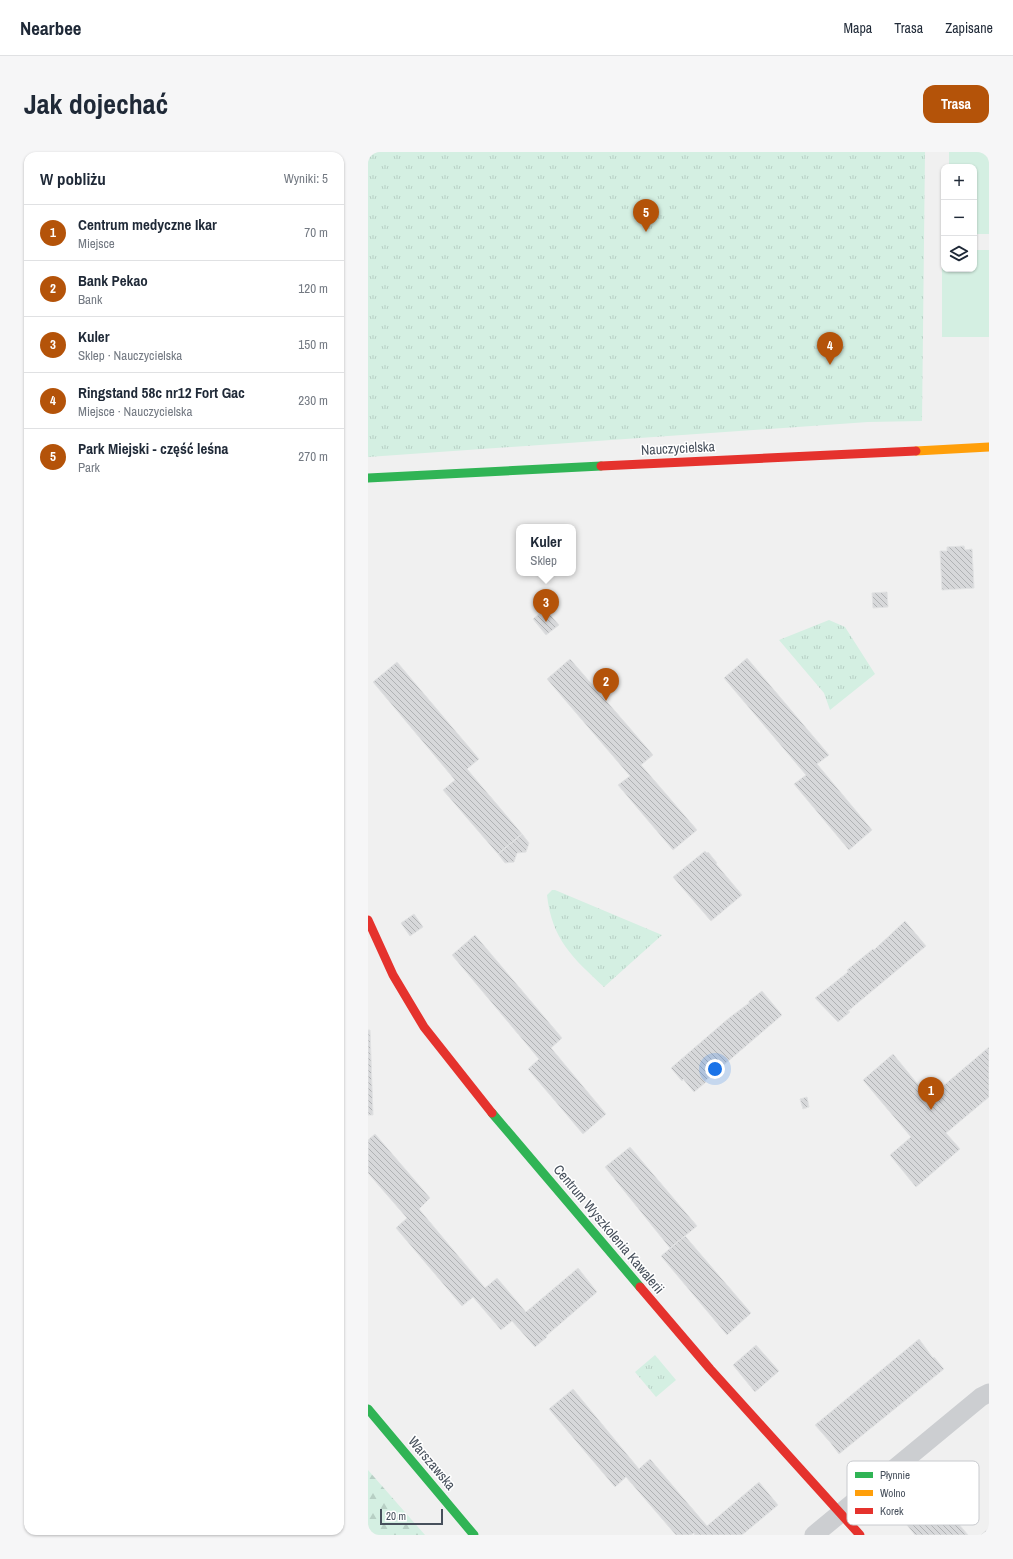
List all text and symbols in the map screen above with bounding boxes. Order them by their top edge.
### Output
text: Nearbee [20,15,81,41]
text: Mapa [843,19,872,37]
text: Trasa [894,19,923,37]
text: Zapisane [945,19,993,37]
text: Jak dojechać [24,85,168,123]
button: Trasa [923,85,989,123]
map controls [941,164,977,272]
button: + [941,164,977,200]
text: W pobliżu [40,167,106,190]
text: Wyniki: 5 [284,170,328,187]
pin: 5 [633,199,659,232]
button: − [941,200,977,236]
text: Centrum medyczne Ikar [78,214,217,235]
text: 1 [50,224,56,241]
text: 70 m [304,224,328,241]
text: Miejsce [78,235,115,252]
button: layers [941,236,977,272]
text: Bank Pekao [78,270,148,291]
text: 2 [50,280,56,297]
text: 120 m [298,280,328,297]
text: Bank [78,291,102,308]
text: Kuler [78,326,109,347]
pin: 4 [817,332,843,365]
text: 3 [50,336,56,353]
text: 150 m [298,336,328,353]
text: Sklep · Nauczycielska [78,347,182,364]
text: Ringstand 58c nr12 Fort Gac [78,382,245,403]
text: 4 [50,392,56,409]
text: 230 m [298,392,328,409]
text: Miejsce · Nauczycielska [78,403,192,420]
street label: Nauczycielska [641,437,716,459]
text: Park Miejski - część leśna [78,438,228,459]
text: 5 [50,448,56,465]
text: 270 m [298,448,328,465]
text: Park [78,459,100,476]
popup [516,524,576,576]
text: Kuler [530,531,562,552]
text: Sklep [530,552,557,569]
pin: 3 [533,589,559,622]
pin: 2 [593,668,619,701]
your location [705,1059,725,1079]
pin: 1 [918,1077,944,1110]
street label: Centrum Wyszkolenia Kawalerii [550,1161,668,1297]
street label: Warszawska [404,1432,460,1494]
legend [847,1461,979,1525]
text: Płynnie [880,1468,910,1482]
text: Wolno [880,1486,905,1500]
text: Korek [880,1504,904,1518]
scale bar [380,1507,443,1526]
text: 20 m [386,1509,406,1523]

